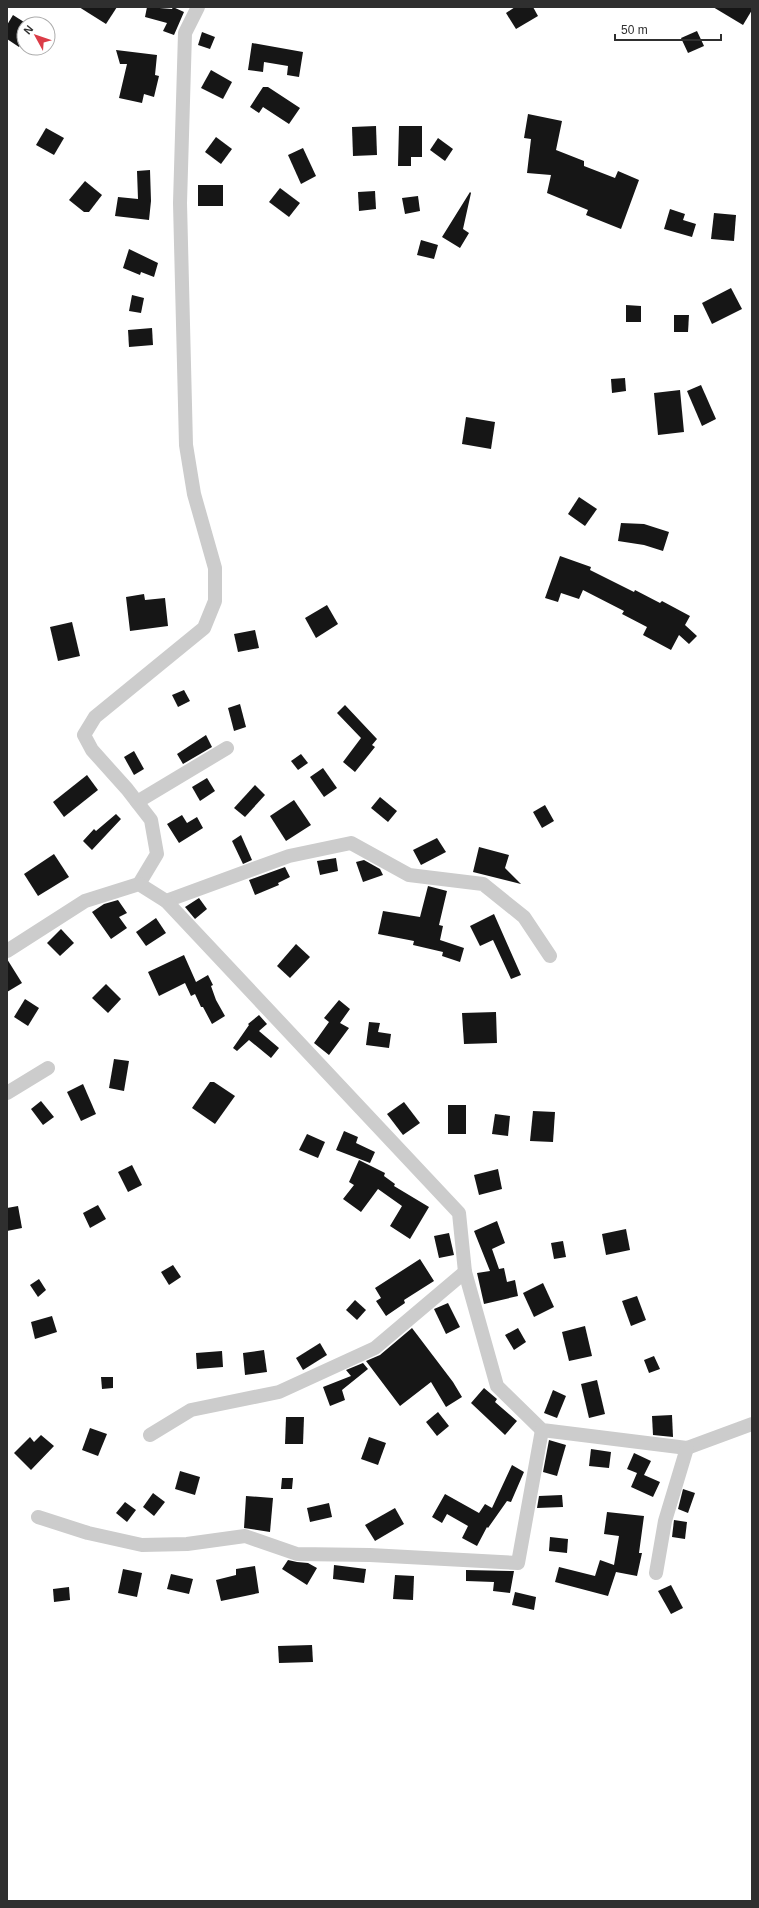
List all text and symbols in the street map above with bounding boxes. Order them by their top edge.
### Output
north arrow [16,16,56,56]
scale bar [615,16,721,42]
text: N [21,23,36,36]
text: 50 m [621,23,648,37]

